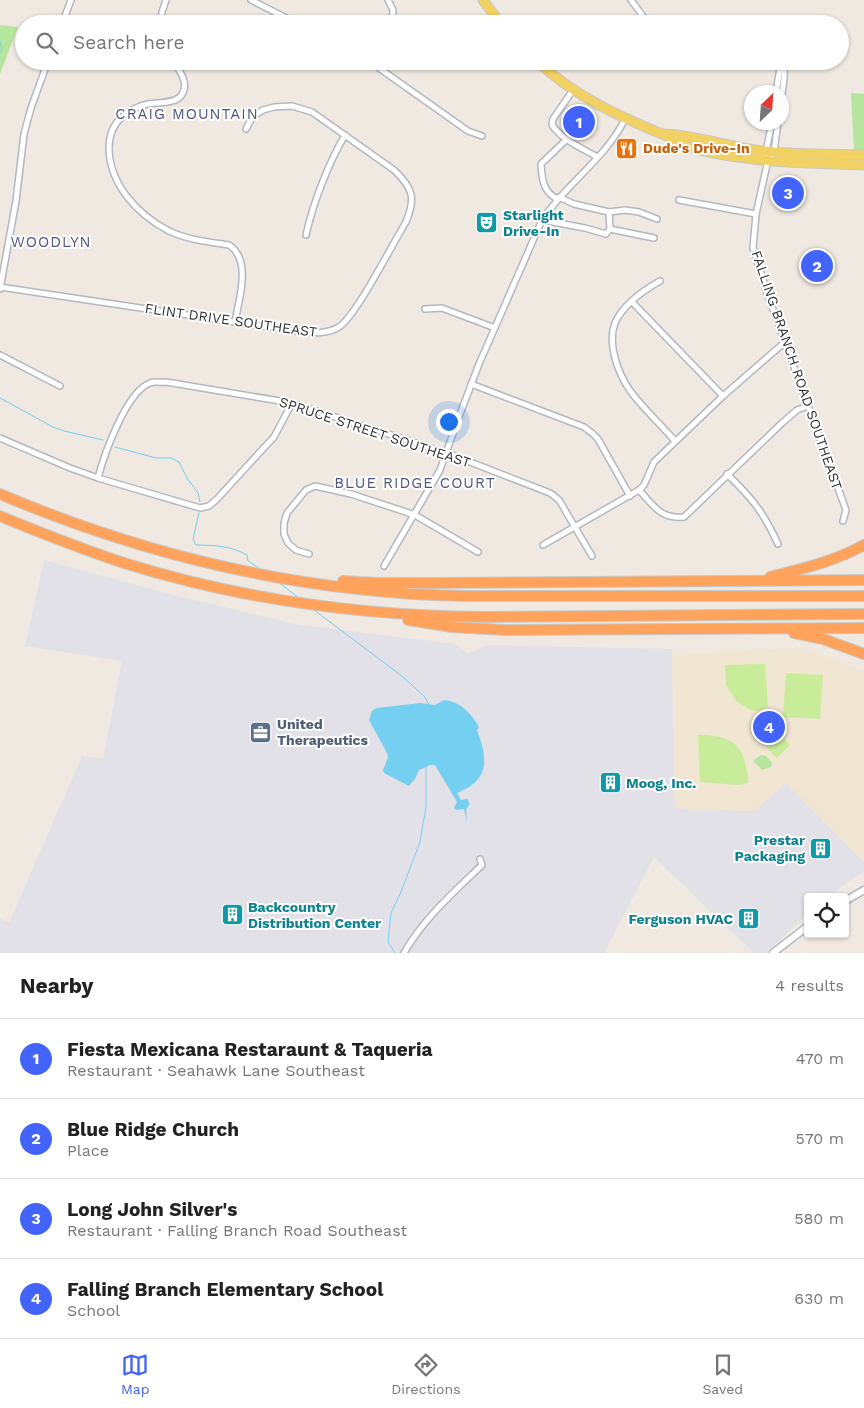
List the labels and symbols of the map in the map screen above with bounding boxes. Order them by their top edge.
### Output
north arrow [744,85,789,130]
pin: 1 [563,103,595,141]
district label: CRAIG MOUNTAIN [115,105,259,123]
restaurant icon: Dude's Drive-In [615,136,639,160]
place label: Dude's Drive-In [643,140,750,156]
pin: 3 [772,174,804,212]
place label: Starlight Drive-In [503,207,564,239]
theatre icon: Starlight Drive-In [475,211,499,235]
district label: WOODLYN [10,233,92,251]
pin: 2 [801,247,833,285]
street label: FALLING BRANCH ROAD SOUTHEAST [748,248,846,492]
street label: FLINT DRIVE SOUTHEAST [144,300,319,340]
street label: SPRUCE STREET SOUTHEAST [277,393,473,471]
your location [436,409,462,435]
district label: BLUE RIDGE COURT [334,474,496,492]
pin: 4 [753,708,785,746]
place label: United Therapeutics [277,716,369,748]
office icon: United Therapeutics [249,720,273,744]
building icon: Moog, Inc. [598,771,622,795]
place label: Moog, Inc. [626,775,696,791]
place label: Prestar Packaging [734,832,805,864]
building icon: Prestar Packaging [809,836,833,860]
place label: Backcountry Distribution Center [248,899,381,931]
building icon: Backcountry Distribution Center [220,903,244,927]
building icon: Ferguson HVAC [737,907,761,931]
place label: Ferguson HVAC [629,911,733,927]

